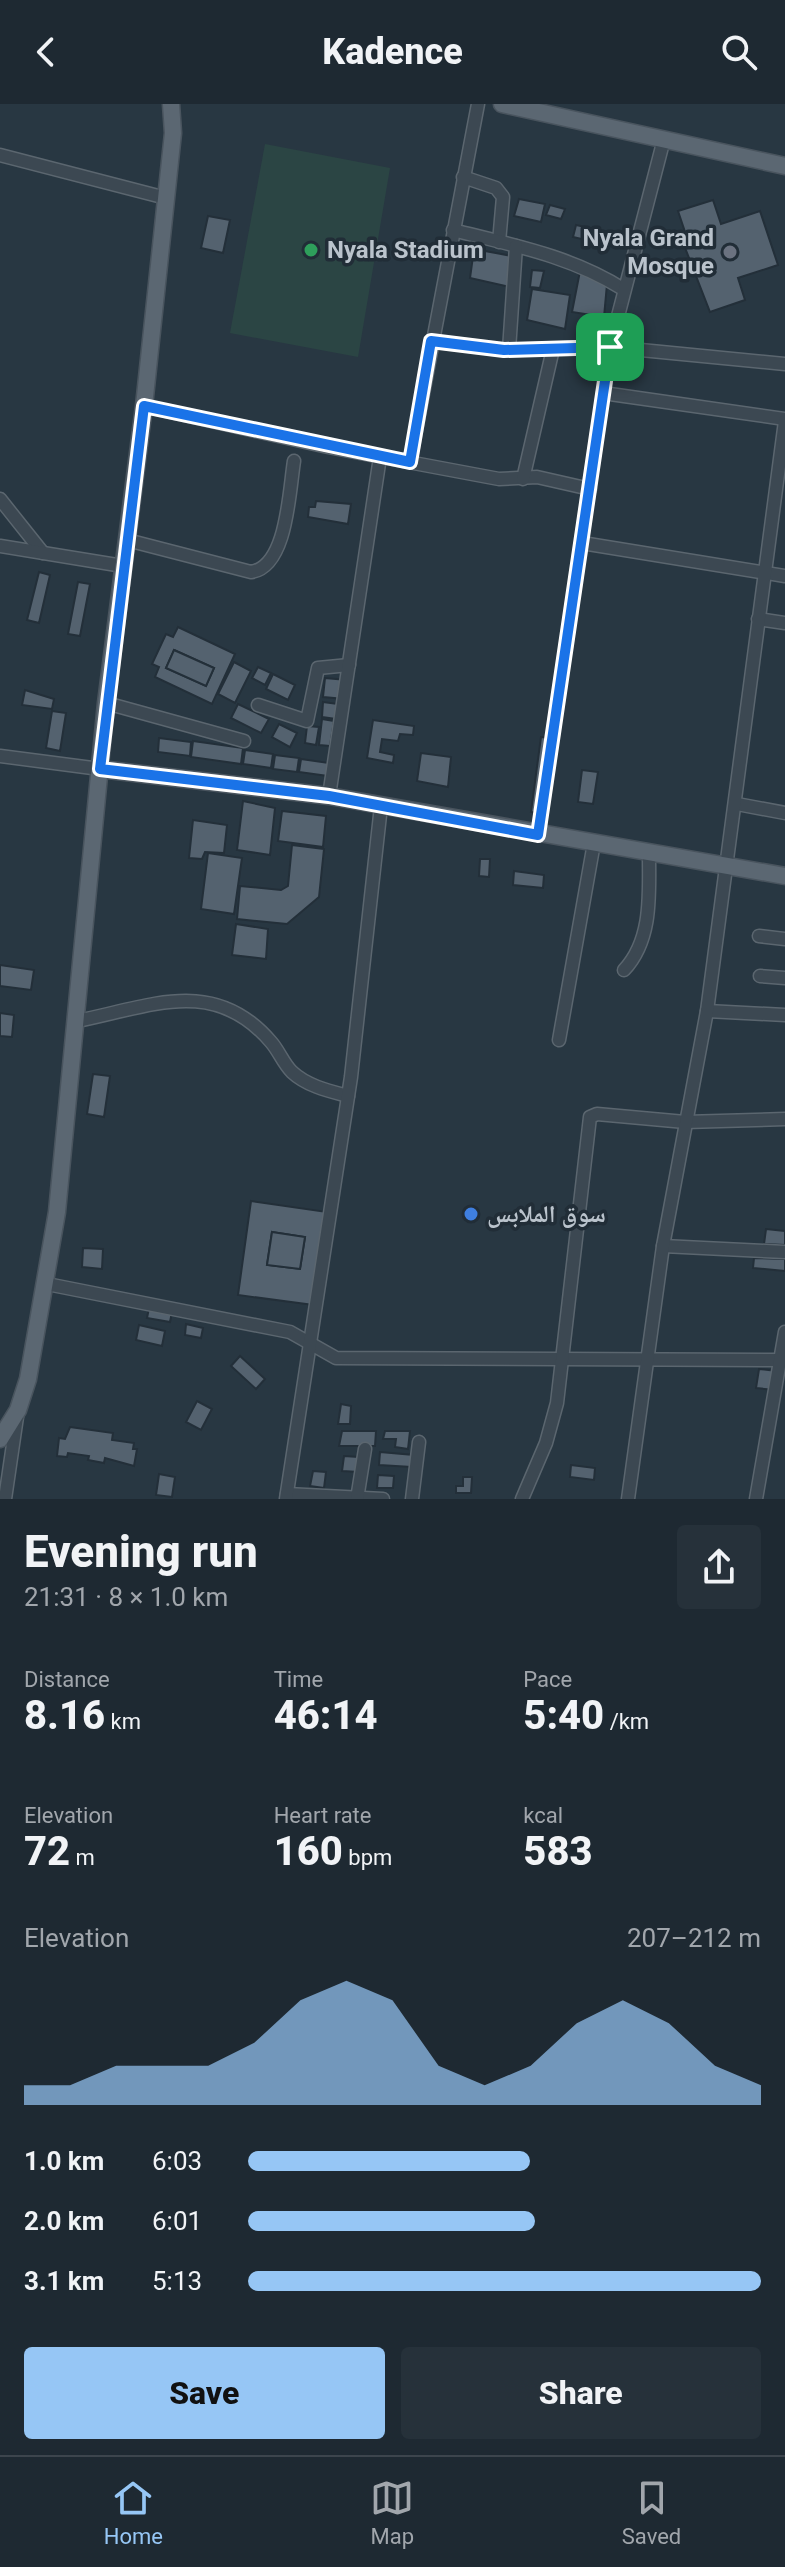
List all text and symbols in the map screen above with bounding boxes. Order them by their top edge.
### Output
icon: back [24,30,68,74]
icon: search [717,30,761,74]
text: Kadence [322,31,463,73]
place label: Nyala Grand Mosque [583,224,714,280]
place label: Nyala Stadium [327,236,484,264]
marker: Nyala Stadium [302,241,320,259]
marker: Nyala Grand Mosque [721,243,739,261]
pin [576,313,644,381]
icon: arrive [588,325,632,369]
place label: سوق الملابس [487,1200,606,1228]
marker: سوق الملابس [462,1205,480,1223]
button: share [677,1525,761,1609]
text: Evening run [24,1526,258,1578]
text: 21:31 · 8 × 1.0 km [24,1582,228,1612]
text: Distance [24,1667,110,1692]
text: Time [274,1667,323,1692]
text: Pace [523,1667,572,1692]
text: 8.16 [24,1692,105,1739]
text: 46:14 [274,1692,378,1739]
text: 5:40 [523,1692,604,1739]
text: km [105,1709,141,1734]
text: /km [604,1709,649,1734]
text: Elevation [24,1803,113,1828]
text: Heart rate [274,1803,372,1828]
text: kcal [523,1803,563,1828]
text: 72 [24,1828,70,1875]
text: 160 [274,1828,343,1875]
text: 583 [523,1828,593,1875]
text: m [70,1845,95,1870]
text: bpm [343,1845,392,1870]
text: Elevation [24,1923,129,1953]
text: 207–212 m [627,1923,761,1953]
text: 1.0 km [24,2146,104,2176]
text: 6:03 [152,2146,202,2176]
text: 2.0 km [24,2206,104,2236]
text: 6:01 [152,2206,202,2236]
text: 3.1 km [24,2266,104,2296]
text: 5:13 [152,2266,202,2296]
button: Save [24,2347,385,2439]
button: Share [401,2347,761,2439]
tab: Home [104,2476,163,2549]
tab: Map [370,2476,414,2549]
tab: Saved [622,2476,681,2549]

